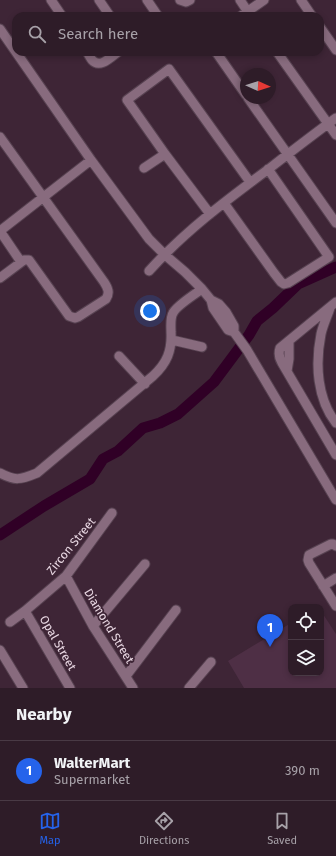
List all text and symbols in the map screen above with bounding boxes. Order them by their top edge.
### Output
search box [12,12,324,56]
icon: search [26,23,48,45]
text: Search here [58,25,138,43]
north arrow [240,68,276,104]
your location [140,301,160,321]
street label: Zircon Street [44,514,99,577]
street label: Diamond Street [81,586,137,667]
map controls [288,604,324,676]
button: locate [288,604,324,640]
street label: Opal Street [37,613,80,673]
pin: 1 [257,614,283,647]
button: layers [288,640,324,676]
text: Nearby [16,704,71,725]
text: WalterMart [54,754,130,772]
text: 1 [26,763,32,778]
text: 390 m [285,763,320,778]
text: Supermarket [54,772,130,787]
tab: Map [39,810,61,847]
tab: Directions [139,810,189,847]
tab: Saved [267,810,297,847]

